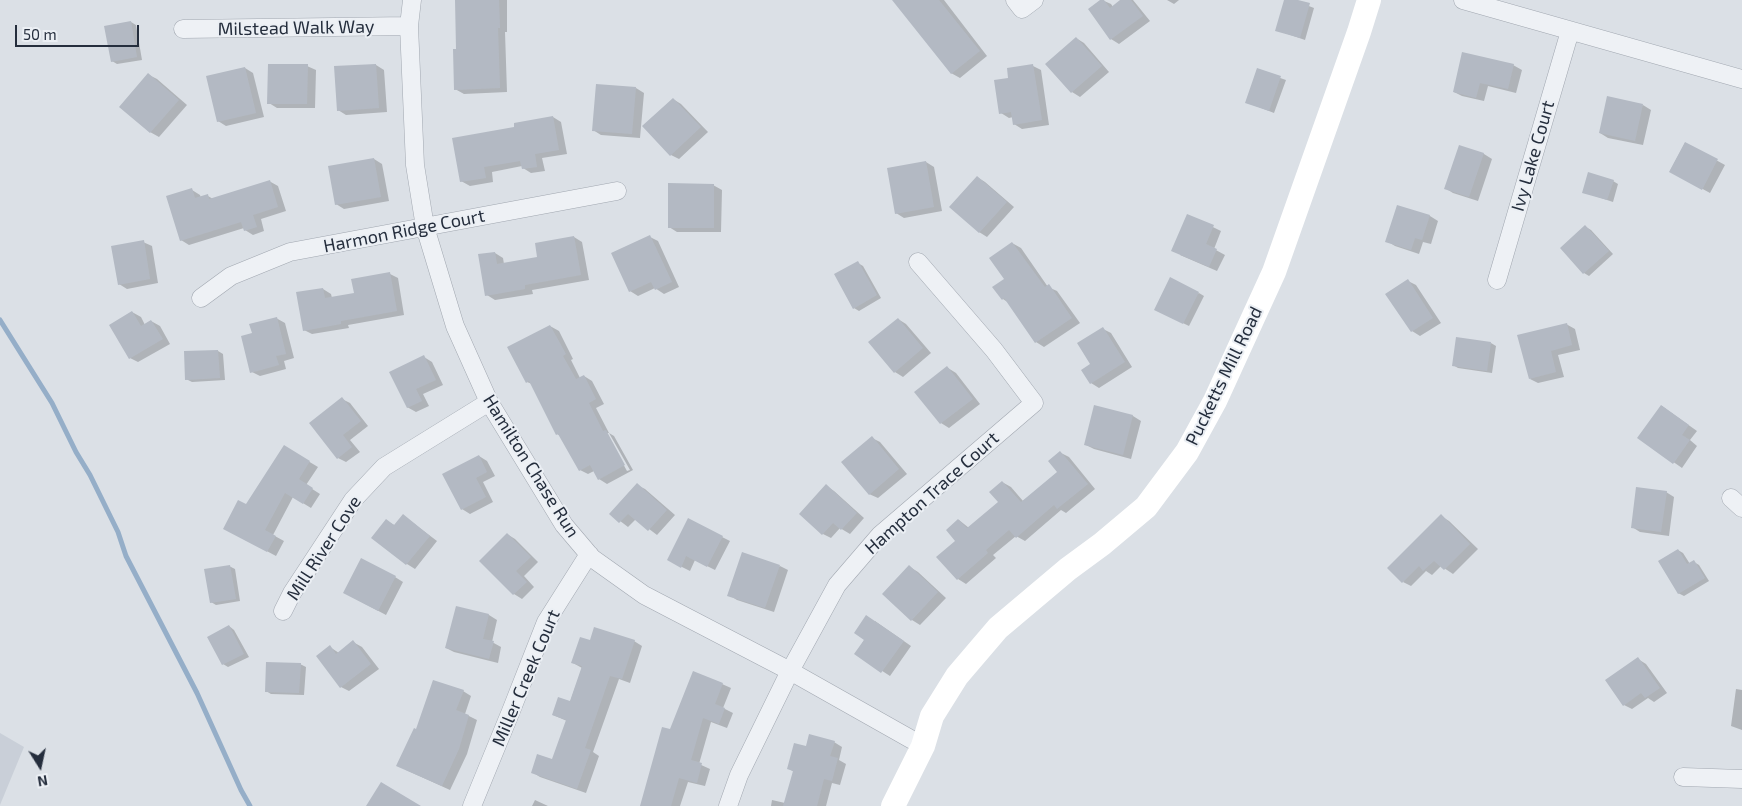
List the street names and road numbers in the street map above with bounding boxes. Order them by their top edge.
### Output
street label: Milstead Walk Way [217,16,375,40]
street label: Ivy Lake Court [1507,98,1559,214]
street label: Harmon Ridge Court [321,205,487,257]
street label: Pucketts Mill Road [1181,303,1267,449]
street label: Hamilton Chase Run [478,391,584,541]
street label: Hampton Trace Court [861,427,1003,559]
street label: Mill River Cove [282,492,366,604]
street label: Miller Creek Court [487,606,565,750]

